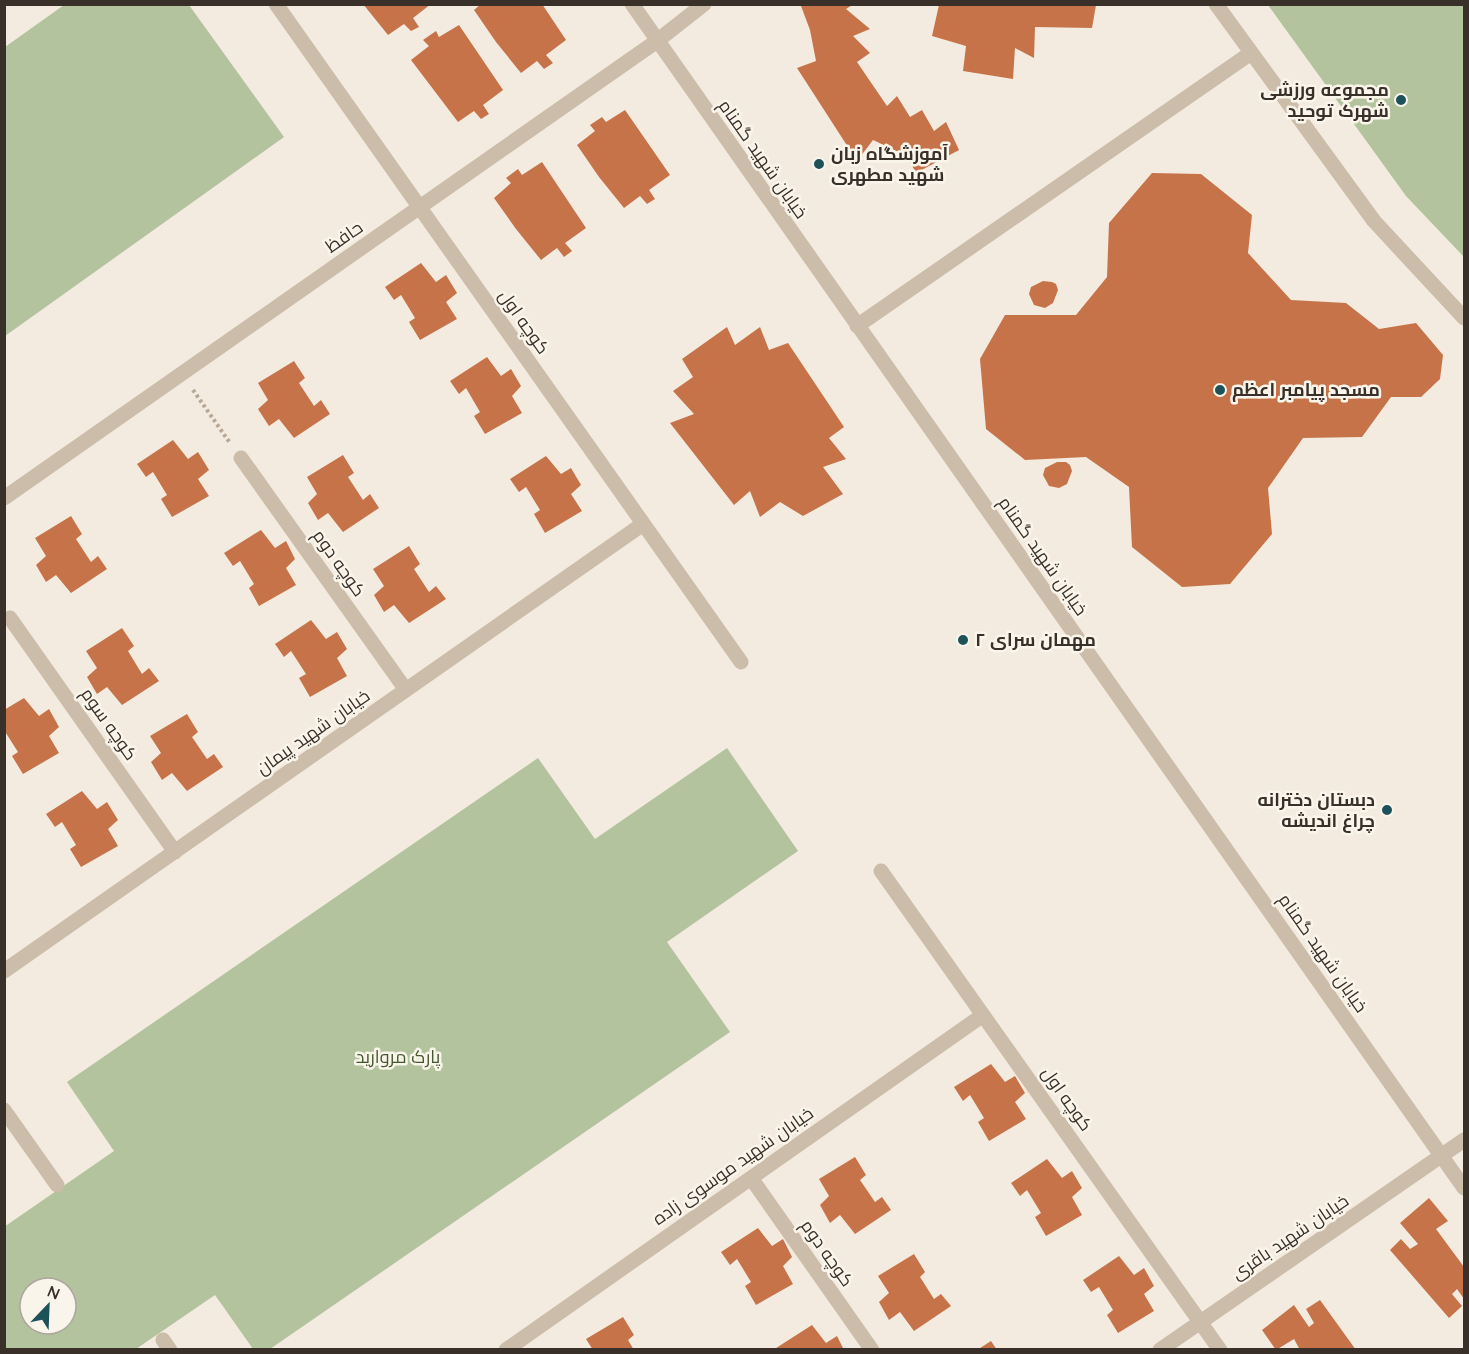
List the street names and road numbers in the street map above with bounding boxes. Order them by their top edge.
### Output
street label: خیابان شهید گمنام [713,95,813,223]
street label: حافظ [320,216,367,258]
street label: کوچه اول [493,285,555,359]
street label: خیابان شهید گمنام [993,492,1093,620]
street label: کوچه دوم [307,525,371,601]
street label: کوچه سوم [75,683,143,765]
street label: خیابان شهید پیمان [251,684,375,780]
street label: خیابان شهید گمنام [1273,889,1373,1017]
street label: کوچه اول [1036,1062,1098,1136]
street label: خیابان شهید موسوی زاده [648,1101,818,1230]
street label: خیابان شهید باقری [1227,1189,1353,1284]
street label: کوچه دوم [795,1215,859,1291]

